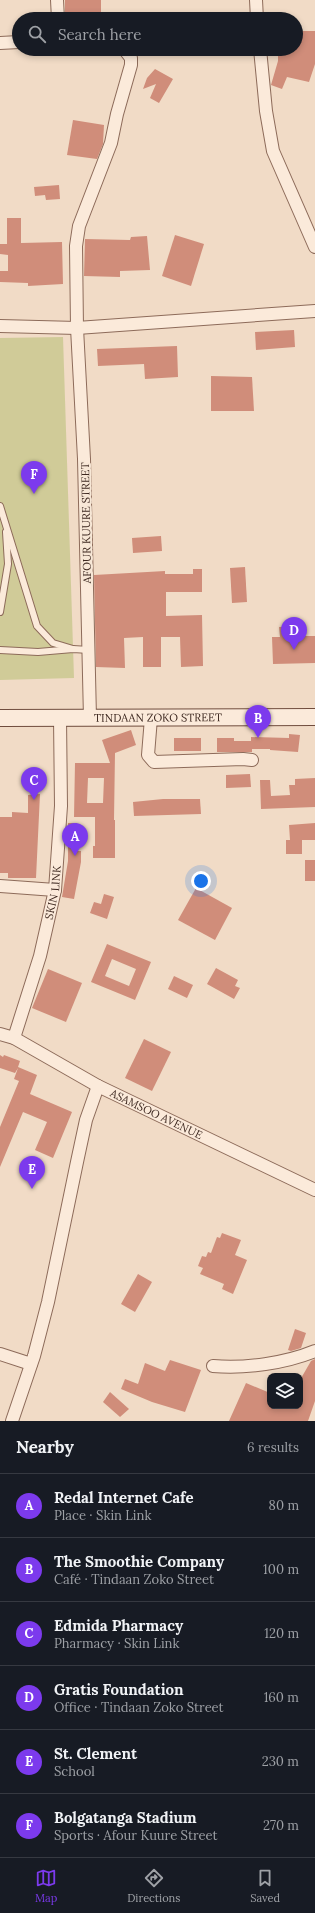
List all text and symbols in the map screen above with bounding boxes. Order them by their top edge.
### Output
search box [12,12,303,56]
icon: search [26,23,48,45]
text: Search here [58,25,141,44]
pin: F [21,461,47,494]
street label: AFOUR KUURE STREET [78,462,94,585]
pin: D [281,617,307,650]
pin: B [245,705,271,738]
street label: TINDAAN ZOKO STREET [94,710,222,725]
pin: C [21,767,47,800]
pin: A [62,823,88,856]
street label: SKIN LINK [42,864,64,921]
your location [191,871,211,891]
street label: ASAMSOO AVENUE [107,1085,205,1142]
pin: E [19,1156,45,1189]
map controls [267,1373,303,1409]
button: layers [267,1373,303,1409]
text: Nearby [16,1436,74,1458]
text: 6 results [247,1439,299,1456]
text: Redal Internet Cafe [54,1488,194,1507]
text: A [25,1497,33,1514]
text: 80 m [269,1497,299,1514]
text: Place · Skin Link [54,1507,151,1524]
text: The Smoothie Company [54,1552,224,1571]
text: B [25,1561,33,1578]
text: 100 m [263,1561,299,1578]
text: Café · Tindaan Zoko Street [54,1571,214,1588]
text: Edmida Pharmacy [54,1616,183,1635]
text: C [25,1625,33,1642]
text: 120 m [264,1625,299,1642]
text: Pharmacy · Skin Link [54,1635,179,1652]
text: Gratis Foundation [54,1680,184,1699]
text: D [24,1689,34,1706]
text: 160 m [264,1689,299,1706]
text: Office · Tindaan Zoko Street [54,1699,224,1716]
text: St. Clement [54,1744,137,1763]
text: E [25,1753,33,1770]
text: 230 m [262,1753,299,1770]
text: School [54,1763,95,1780]
text: Bolgatanga Stadium [54,1808,197,1827]
text: F [25,1817,33,1834]
text: 270 m [263,1817,299,1834]
text: Sports · Afour Kuure Street [54,1827,217,1844]
tab: Map [35,1867,57,1905]
tab: Directions [127,1867,180,1905]
tab: Saved [250,1867,280,1905]

